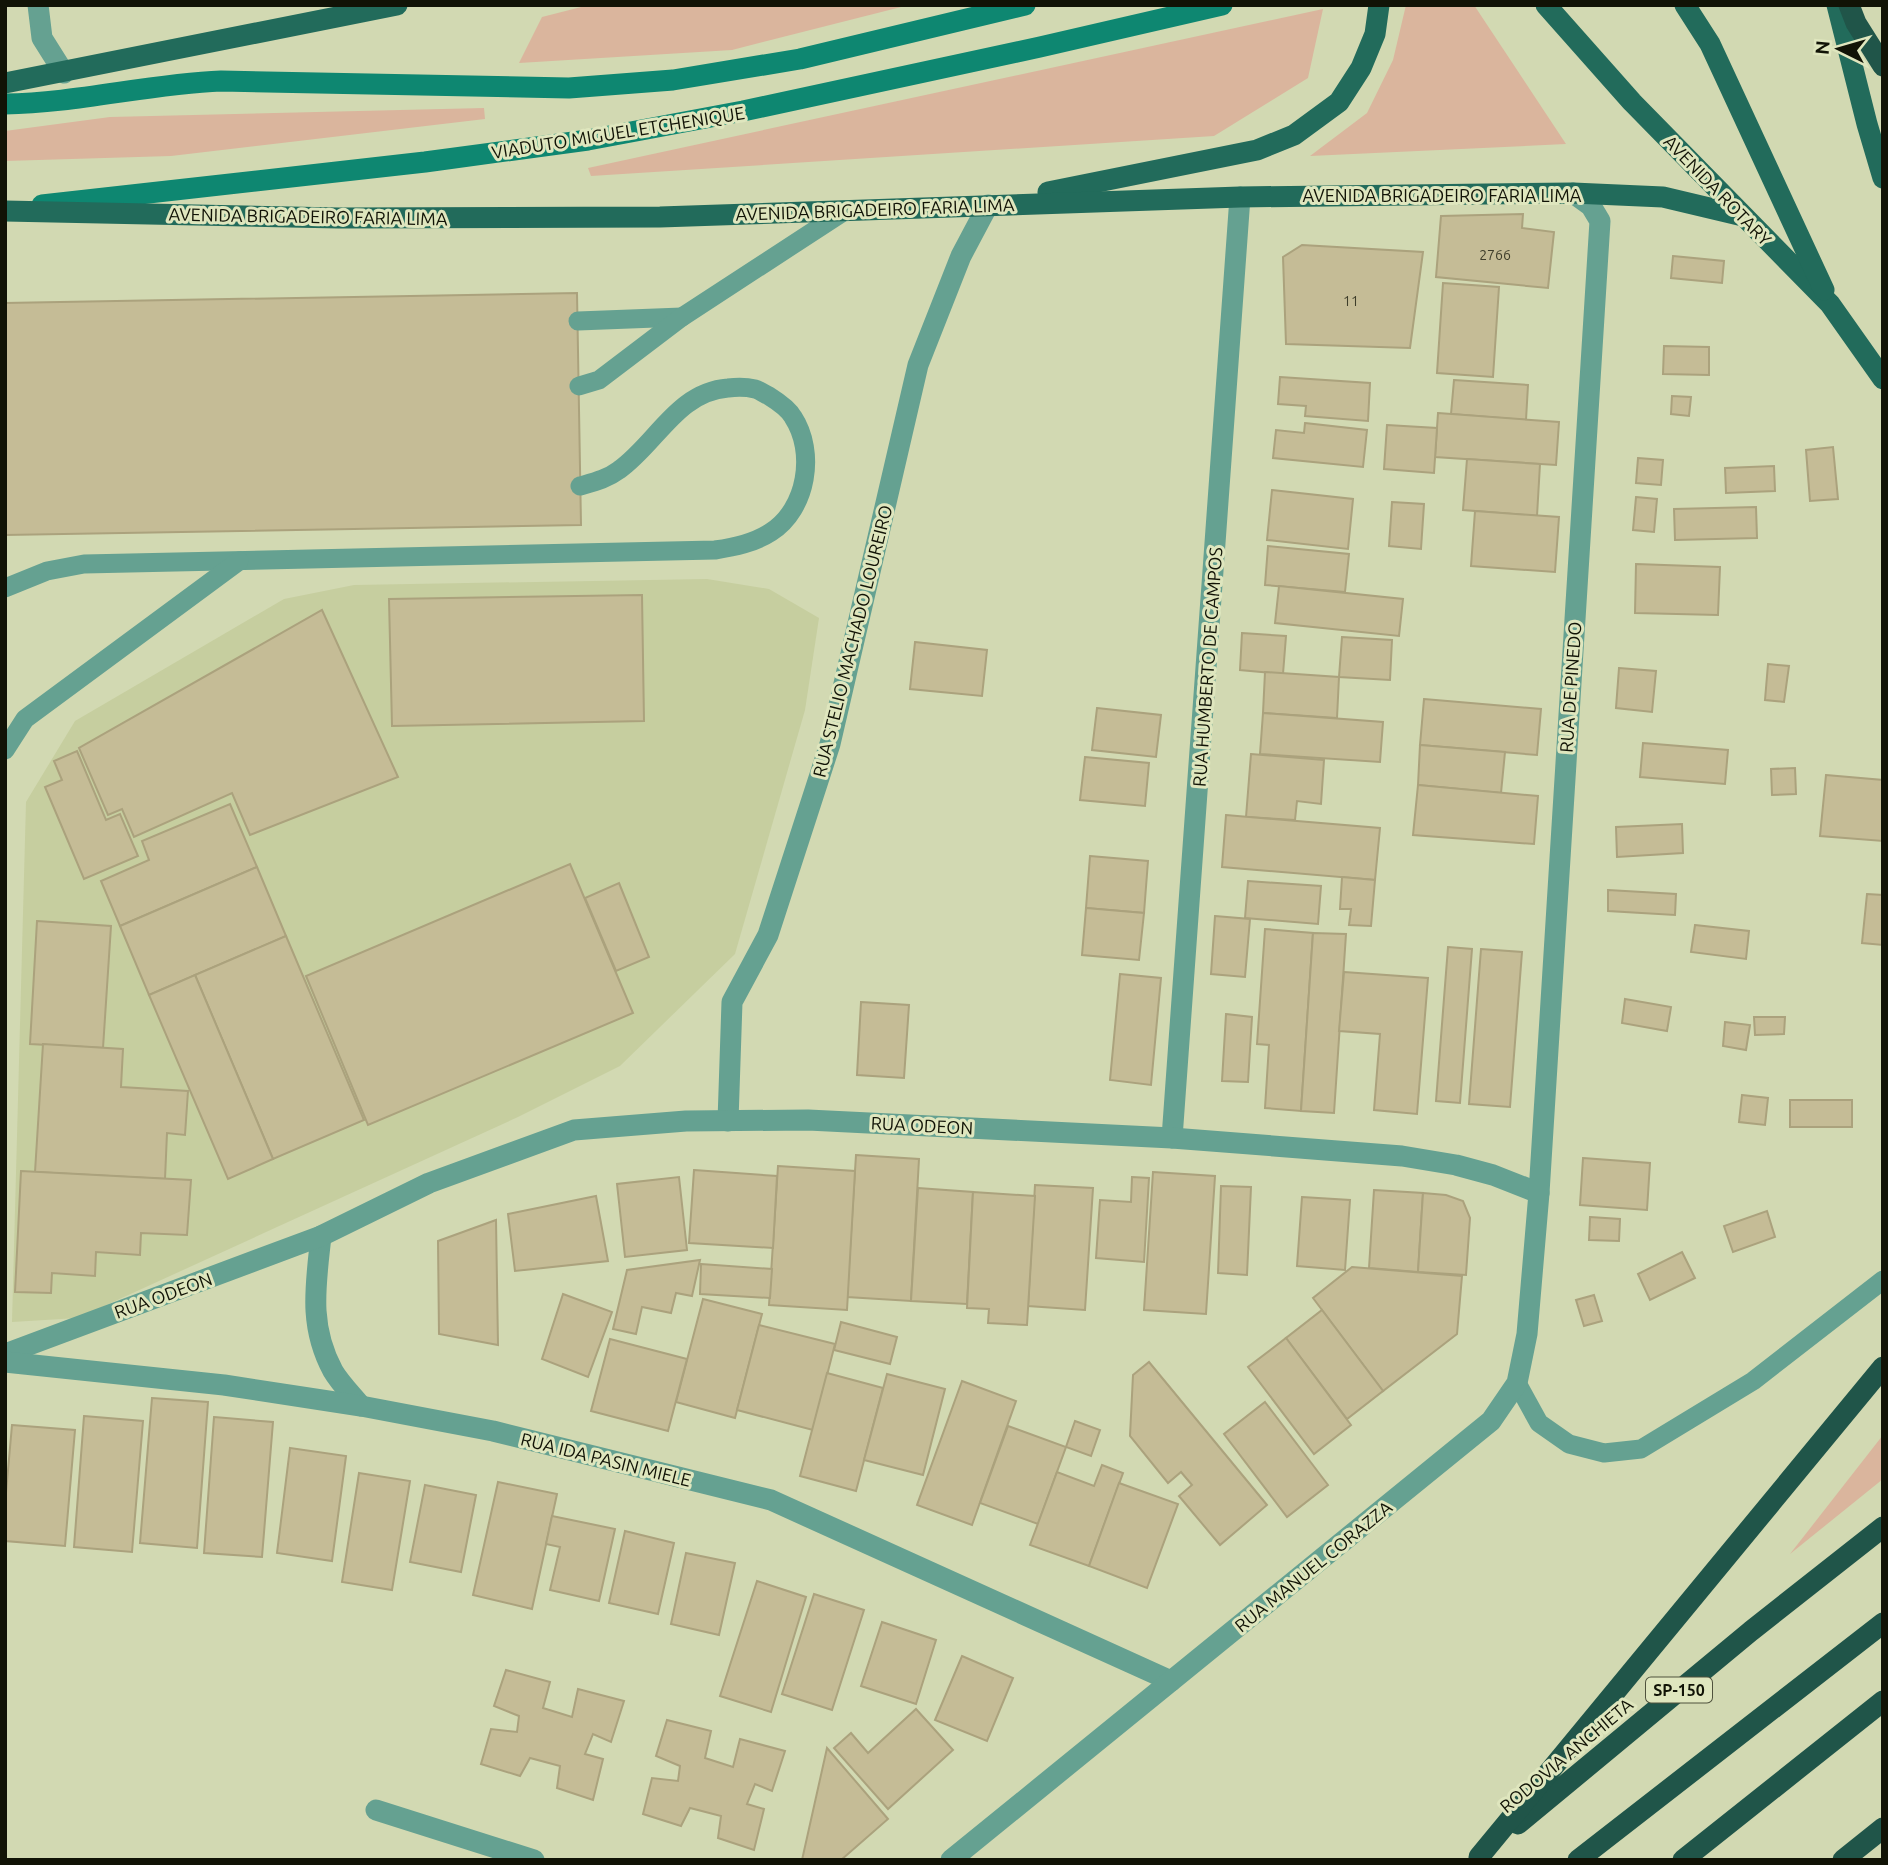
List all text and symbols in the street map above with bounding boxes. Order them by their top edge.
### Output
north arrow [1804,14,1874,84]
text: N [1810,39,1834,56]
street label: VIADUTO MIGUEL ETCHENIQUE [490,102,746,163]
street label: AVENIDA ROTARY [1660,131,1776,250]
street label: AVENIDA BRIGADEIRO FARIA LIMA [1303,185,1582,205]
street label: AVENIDA BRIGADEIRO FARIA LIMA [735,194,1015,224]
street label: AVENIDA BRIGADEIRO FARIA LIMA [168,204,448,228]
house number: 2766 [1479,247,1511,263]
house number: 11 [1343,293,1359,309]
street label: RUA STELIO MACHADO LOUREIRO [808,503,896,779]
street label: RUA HUMBERTO DE CAMPOS [1189,546,1225,788]
street label: RUA DE PINEDO [1555,621,1585,753]
street label: RUA ODEON [870,1112,974,1138]
street label: RUA ODEON [111,1268,215,1322]
street label: RUA IDA PASIN MIELE [519,1428,693,1490]
street label: RUA MANUEL CORAZZA [1231,1496,1396,1635]
road number: SP-150 [1646,1678,1712,1702]
street label: RODOVIA ANCHIETA [1496,1693,1637,1816]

